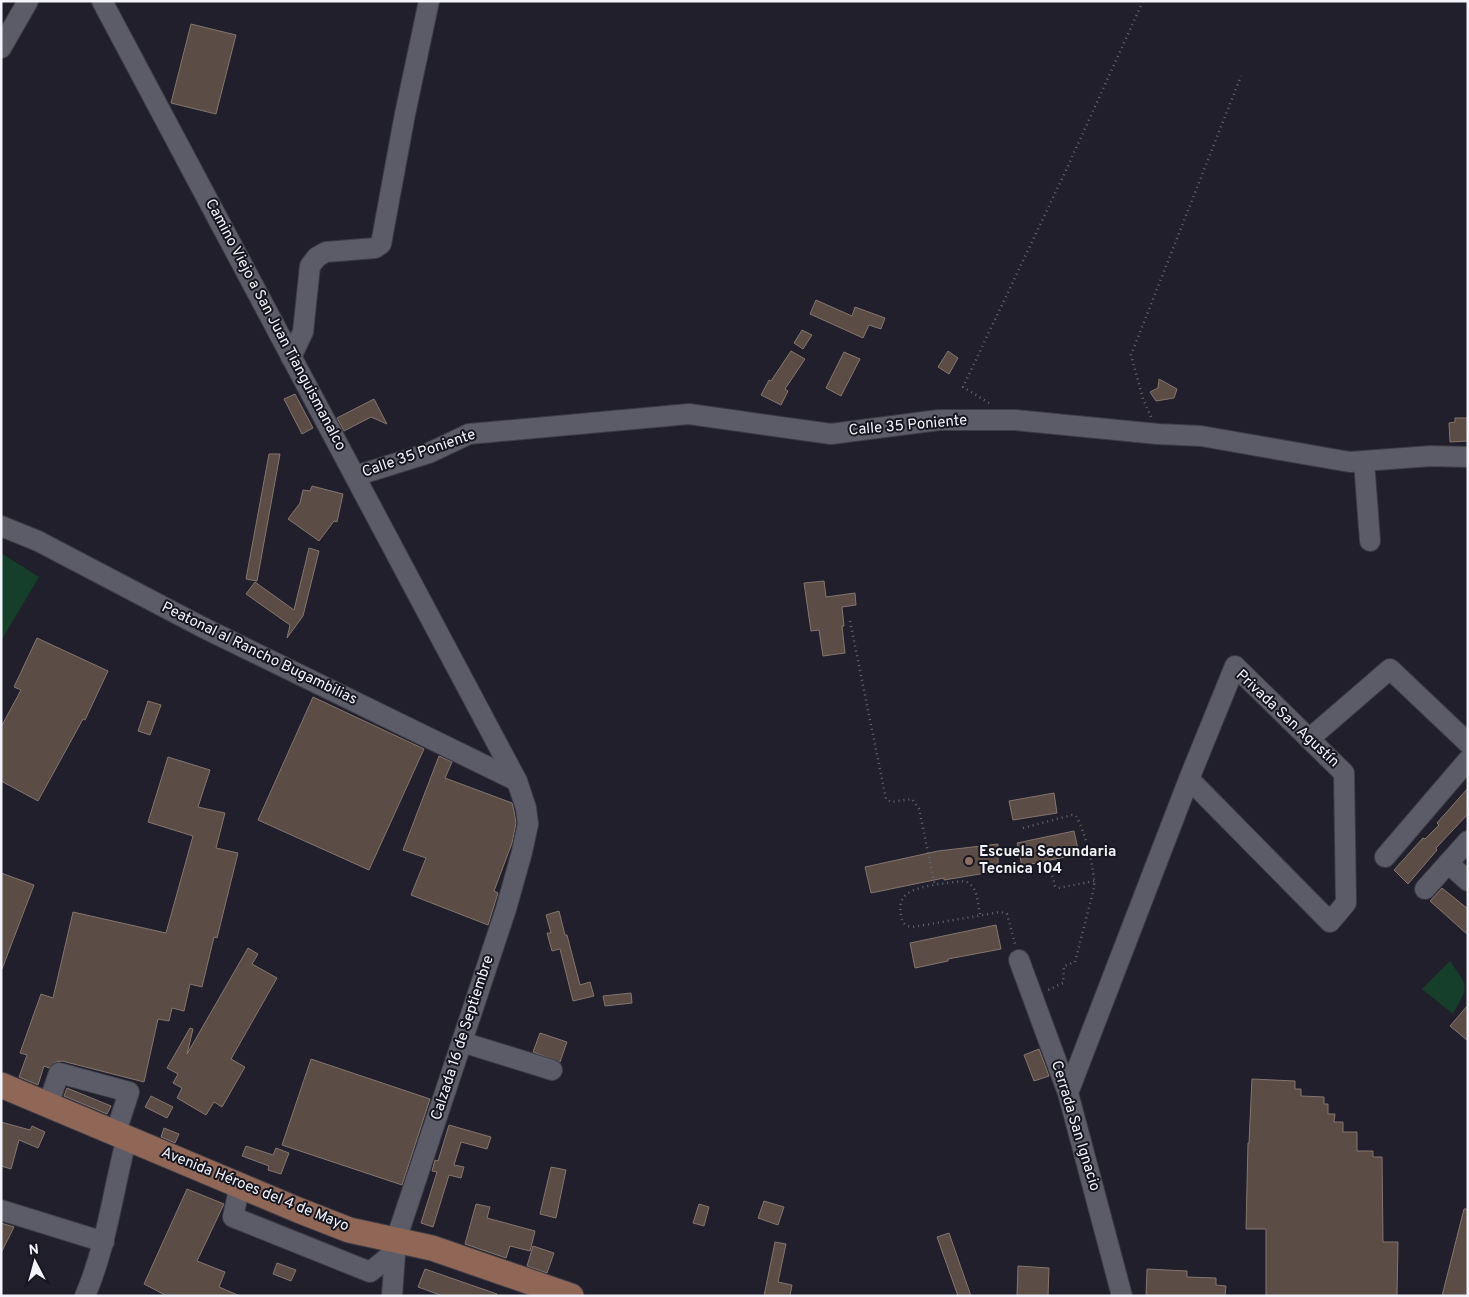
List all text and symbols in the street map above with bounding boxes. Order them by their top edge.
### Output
street label: Camino Viejo a San Juan Tianguismanalco [200,196,350,454]
street label: Calle 35 Poniente [848,411,968,441]
street label: Calle 35 Poniente [360,426,478,482]
street label: Peatonal al Rancho Bugambilias [158,598,360,710]
street label: Privada San Agustín [1231,666,1343,772]
place label: Escuela Secundaria Tecnica 104 [979,843,1116,879]
marker: Escuela Secundaria Tecnica 104 [963,855,975,867]
street label: Calzada 16 de Septiembre [427,953,499,1123]
street label: Cerrada San Ignacio [1046,1058,1104,1194]
street label: Avenida Héroes del 4 de Mayo [158,1144,352,1236]
north arrow [10,1237,60,1287]
text: N [28,1242,40,1260]

